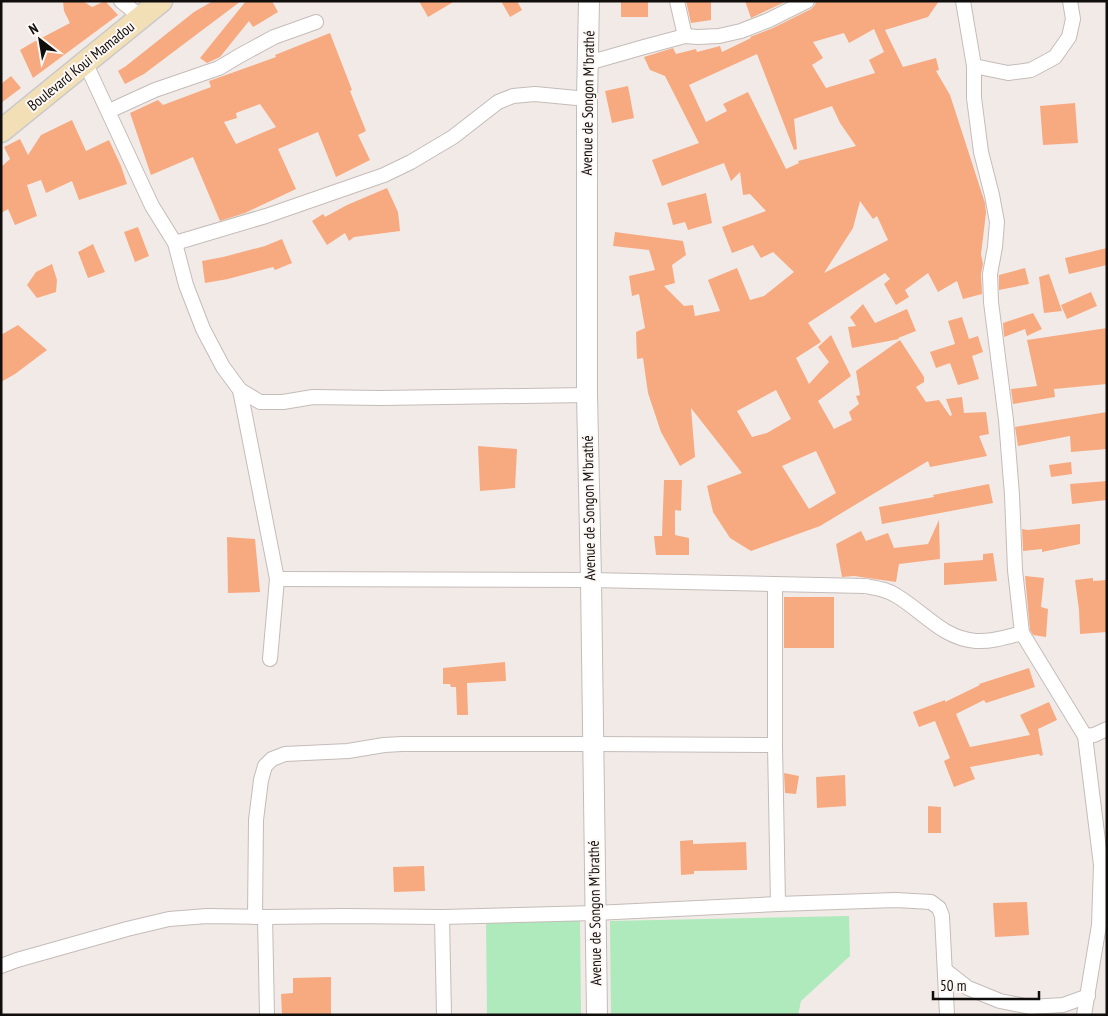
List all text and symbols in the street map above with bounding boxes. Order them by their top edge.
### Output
north arrow [15,15,65,65]
street label: Boulevard Koui Mamadou [23,17,138,115]
text: N [25,19,41,39]
street label: Avenue de Songon M'brathé [577,30,598,176]
street label: Avenue de Songon M'brathé [578,435,599,581]
street label: Avenue de Songon M'brathé [584,840,605,986]
scale bar [933,968,1039,1000]
text: 50 m [940,976,966,995]

